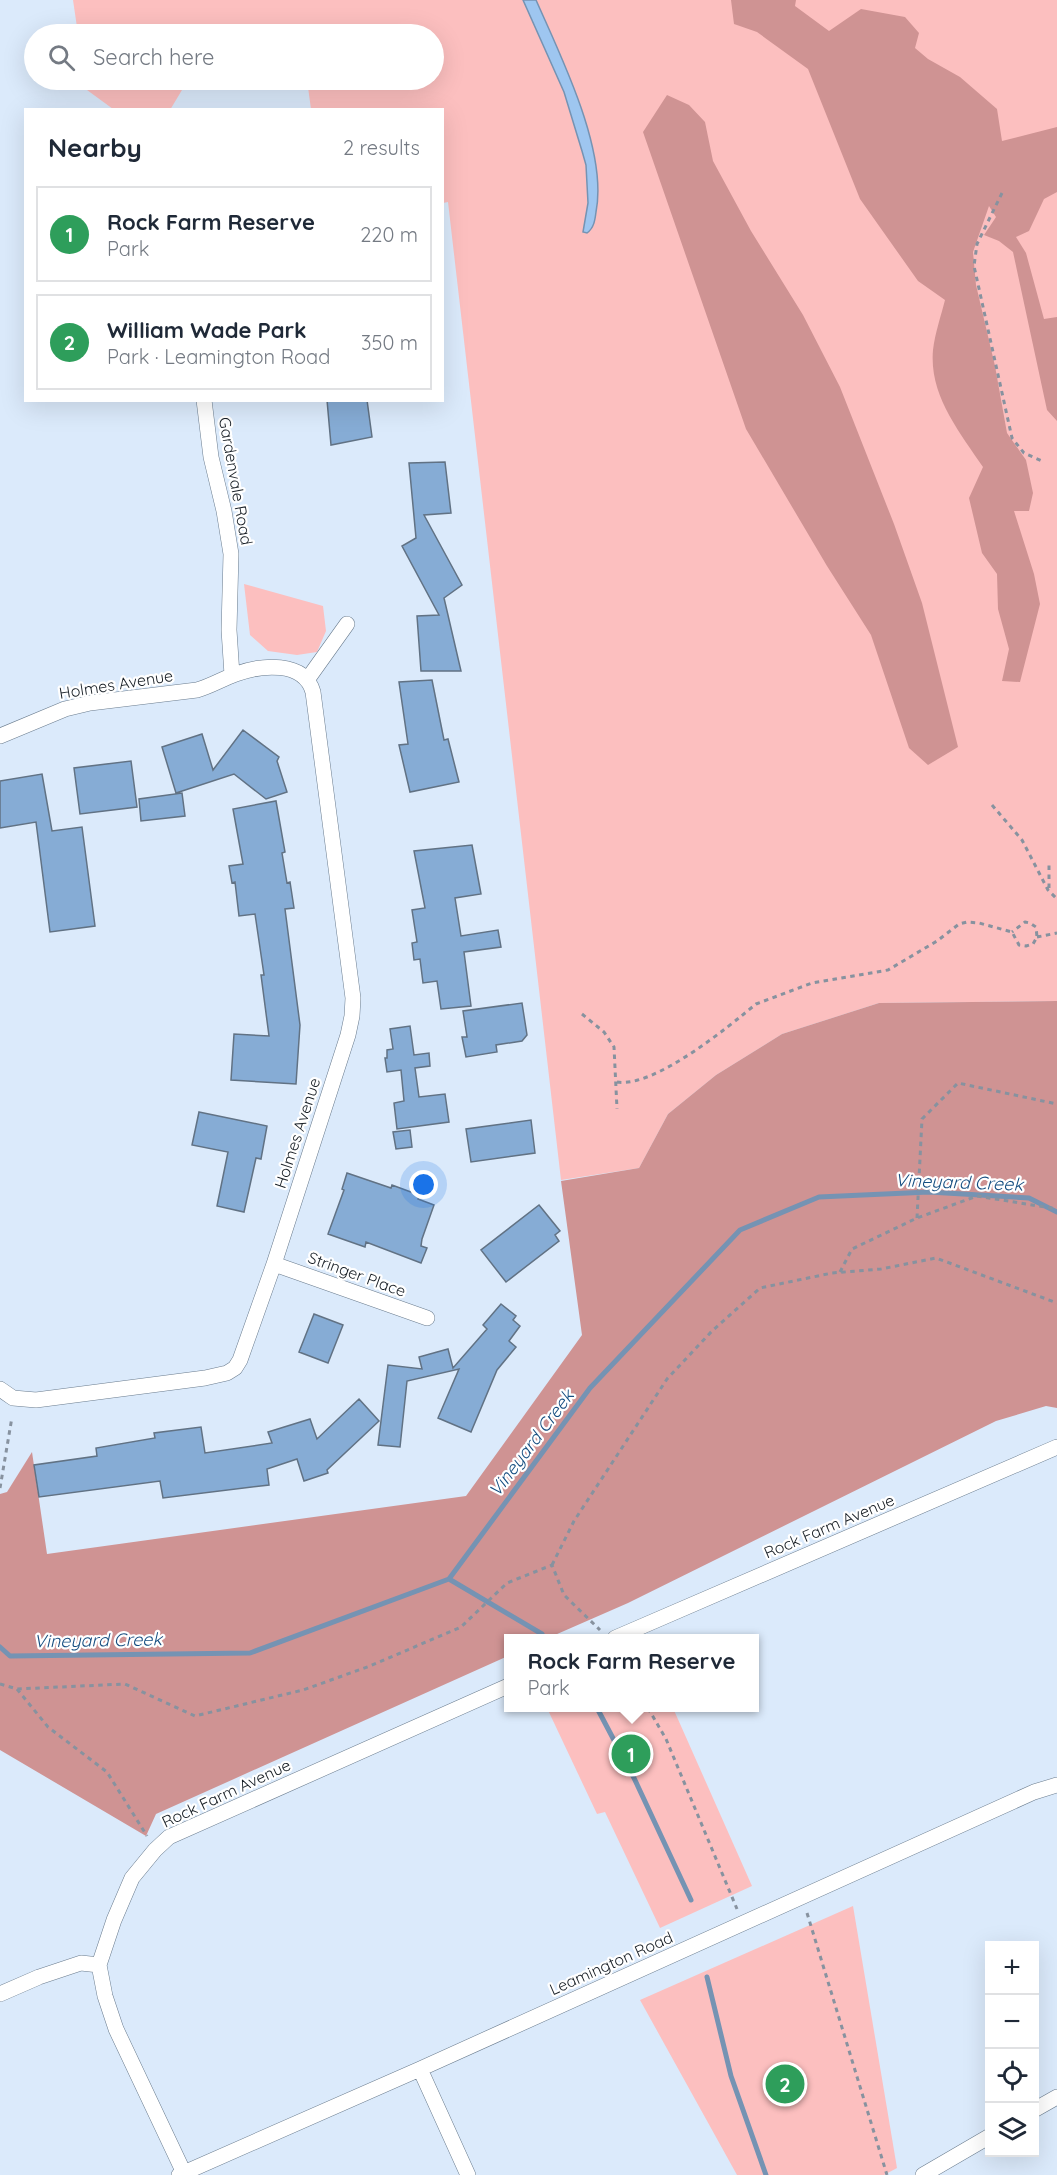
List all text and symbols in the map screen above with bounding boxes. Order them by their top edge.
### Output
search box [24,24,444,90]
icon: search [45,41,78,74]
text: Search here [93,43,214,71]
text: Nearby [48,131,142,164]
text: 2 results [343,135,420,160]
text: Rock Farm Reserve [107,208,315,236]
text: 1 [66,222,73,247]
text: 220 m [360,222,418,247]
text: Park [107,236,149,261]
text: William Wade Park [107,316,307,344]
text: 2 [64,330,75,355]
text: 350 m [361,330,418,355]
text: Park · Leamington Road [107,344,330,369]
street label: Gardenvale Road [215,415,257,547]
street label: Holmes Avenue [58,665,174,703]
street label: Holmes Avenue [270,1075,324,1191]
water label: Vineyard Creek [895,1168,1025,1196]
your location [409,1170,438,1199]
street label: Stringer Place [305,1247,409,1301]
water label: Vineyard Creek [483,1384,580,1501]
street label: Rock Farm Avenue [761,1489,897,1563]
water label: Vineyard Creek [34,1627,164,1653]
popup [504,1634,759,1712]
text: Rock Farm Reserve [527,1647,736,1675]
text: Park [527,1675,570,1700]
pin: 1 [612,1732,650,1776]
street label: Rock Farm Avenue [158,1754,294,1832]
street label: Leamington Road [546,1927,676,1999]
map controls [985,1941,1039,2157]
button: + [985,1941,1039,1995]
button: − [985,1995,1039,2049]
button: locate [985,2049,1039,2103]
pin: 2 [766,2062,804,2106]
button: layers [985,2103,1039,2157]

